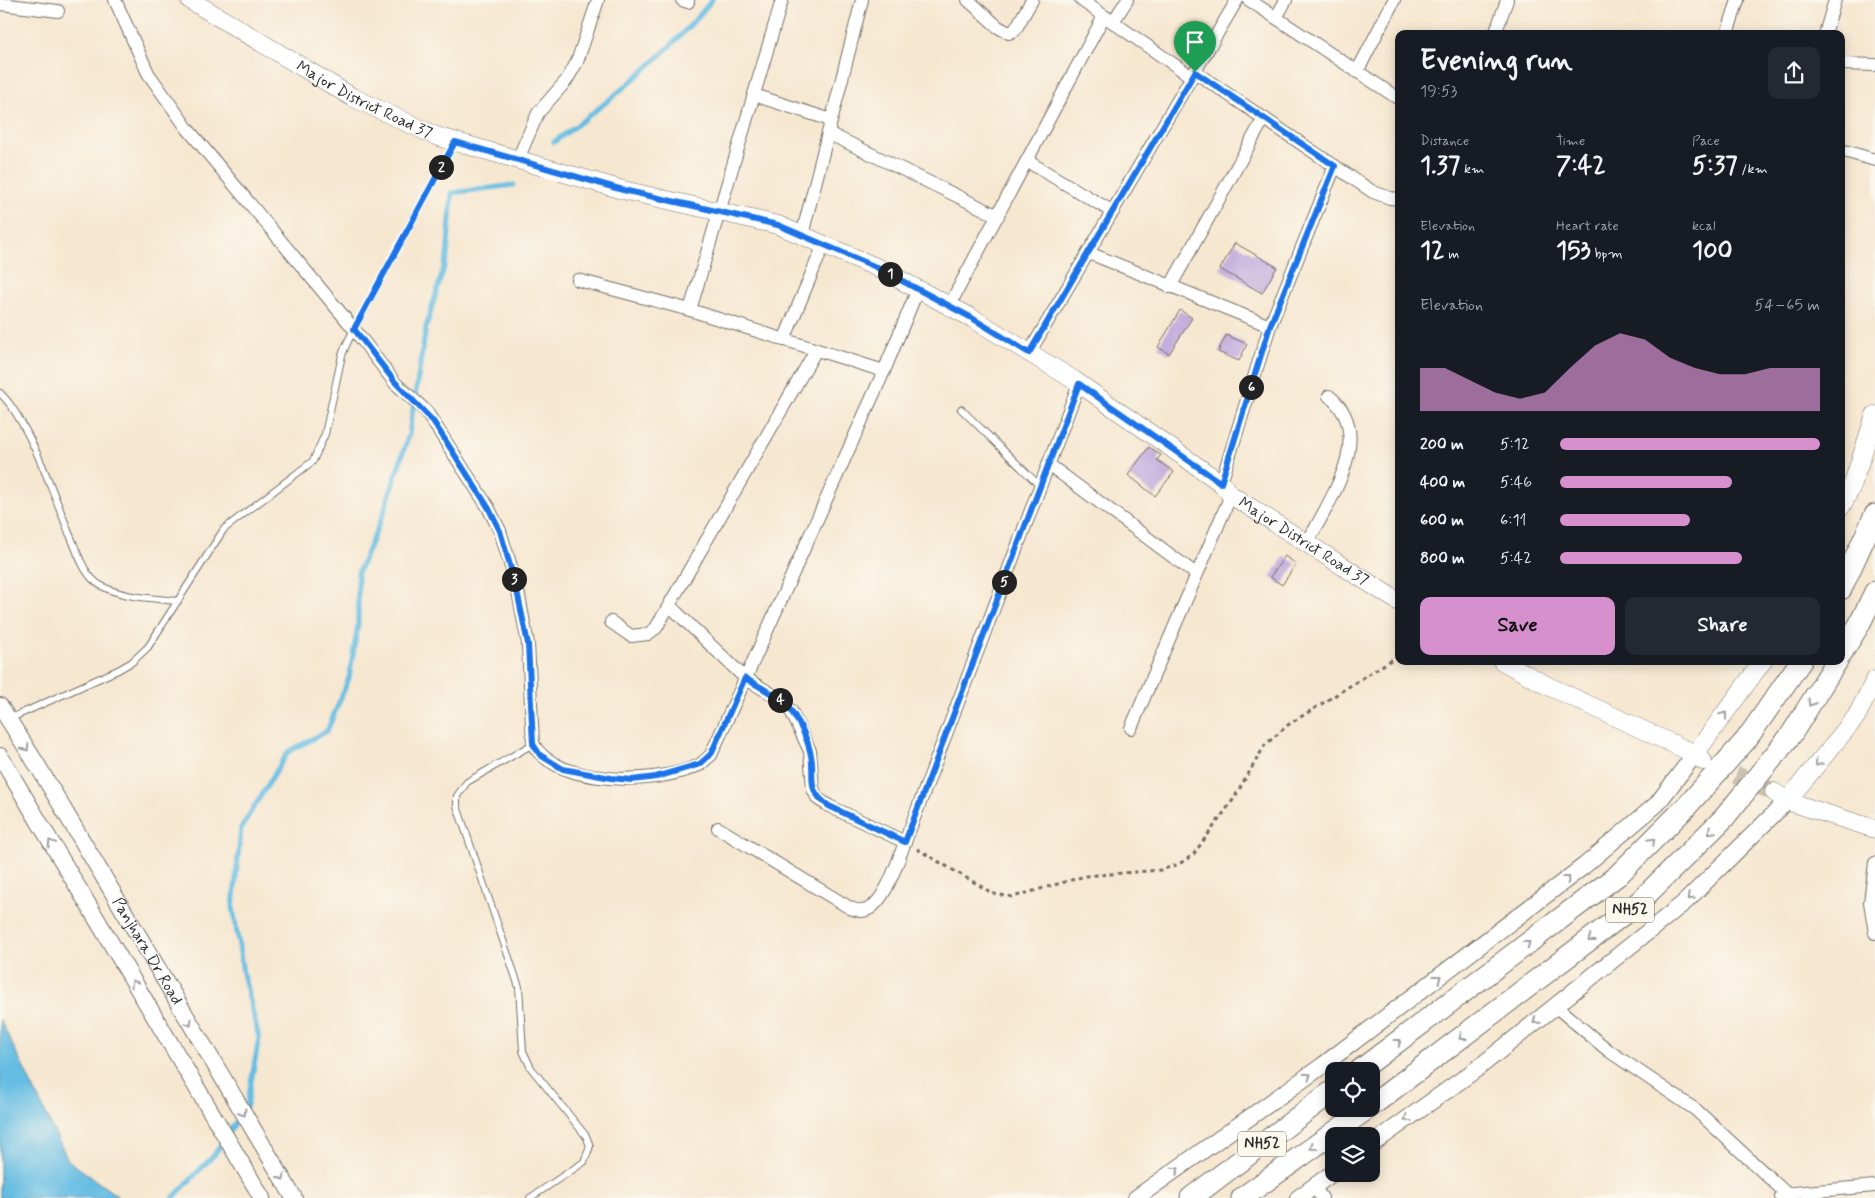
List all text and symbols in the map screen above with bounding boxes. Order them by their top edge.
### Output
pin [1174,21,1216,72]
icon: arrive [1181,28,1209,56]
text: Evening run [1420,43,1573,80]
button: share [1768,47,1820,99]
street label: Major District Road 37 [292,56,436,143]
text: 19:53 [1420,81,1457,102]
text: Distance [1420,132,1469,150]
text: Time [1556,132,1585,150]
text: Pace [1692,132,1720,150]
text: 1.37 [1420,150,1460,183]
text: 7:42 [1556,150,1606,183]
text: 5:37 [1692,150,1738,183]
pin: 2 [428,154,454,180]
text: 2 [438,158,445,176]
text: km [1460,160,1484,178]
text: /km [1738,160,1768,178]
text: Elevation [1420,217,1475,235]
text: Heart rate [1556,217,1619,235]
text: kcal [1692,217,1716,235]
text: 12 [1420,235,1444,268]
text: 153 [1556,235,1591,268]
text: 100 [1692,235,1733,268]
text: m [1444,245,1459,263]
text: bpm [1591,245,1623,263]
pin: 1 [878,262,902,286]
text: 1 [887,265,894,283]
text: Elevation [1420,295,1483,316]
text: 54–65 m [1755,295,1820,316]
pin: 6 [1238,374,1264,400]
text: 6 [1248,378,1255,396]
text: 200 m [1420,434,1464,455]
text: 5:12 [1500,434,1529,455]
text: 400 m [1420,472,1465,493]
text: 5:46 [1500,472,1532,493]
street label: Major District Road 37 [1235,492,1373,591]
text: 600 m [1420,510,1464,531]
text: 6:11 [1500,510,1527,531]
text: 800 m [1420,548,1465,569]
text: 5:42 [1500,548,1532,569]
pin: 3 [502,566,526,592]
text: 3 [511,570,518,588]
pin: 5 [992,570,1016,594]
text: 5 [1000,573,1009,591]
button: Save [1420,597,1615,655]
button: Share [1625,597,1820,655]
pin: 4 [768,688,792,712]
text: 4 [776,691,785,709]
one-way arrow [1808,697,1818,706]
one-way arrow [1718,711,1727,721]
one-way arrow [20,742,29,751]
one-way arrow [1816,757,1824,766]
one-way arrow [1708,825,1717,834]
one-way arrow [1646,838,1655,847]
one-way arrow [48,839,58,848]
one-way arrow [1561,876,1571,885]
one-way arrow [1687,891,1696,900]
street label: Panjhara Dr Road [108,893,188,1009]
road number: NH52 [1606,898,1654,922]
one-way arrow [1587,933,1597,942]
one-way arrow [1521,941,1531,950]
one-way arrow [1432,975,1441,983]
one-way arrow [130,979,140,988]
one-way arrow [1533,1015,1542,1024]
one-way arrow [183,1017,193,1026]
one-way arrow [1459,1032,1468,1040]
one-way arrow [1392,1039,1401,1048]
map controls [1325,1062,1380,1182]
button: locate [1325,1062,1380,1117]
one-way arrow [1302,1073,1312,1082]
one-way arrow [237,1107,247,1116]
one-way arrow [1403,1113,1413,1122]
button: layers [1325,1127,1380,1182]
road number: NH52 [1238,1132,1286,1156]
one-way arrow [1309,1141,1319,1150]
one-way arrow [1170,1167,1180,1176]
one-way arrow [276,1172,286,1181]

